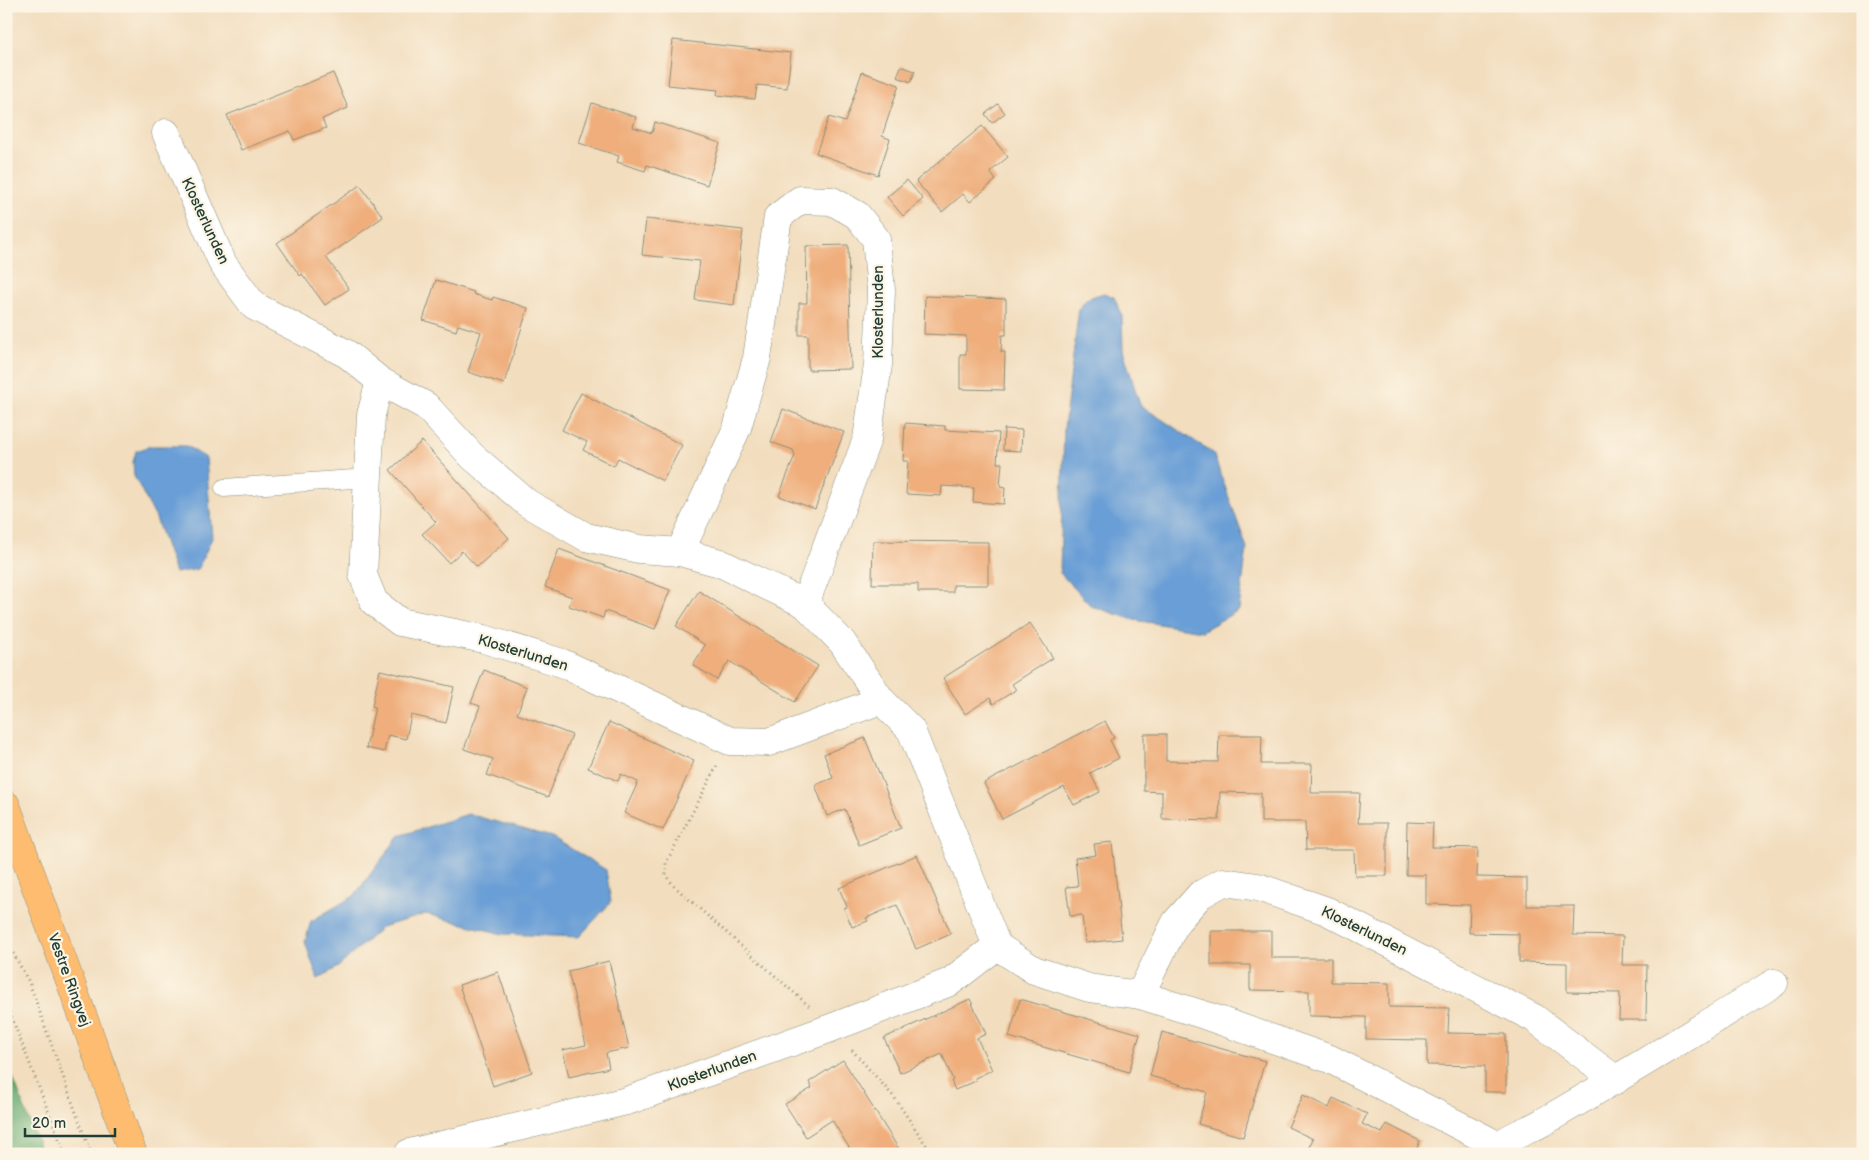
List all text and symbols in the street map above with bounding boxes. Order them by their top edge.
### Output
street label: Klosterlunden [177,175,233,267]
street label: Klosterlunden [869,265,888,359]
street label: Klosterlunden [476,630,570,676]
street label: Klosterlunden [1318,902,1410,960]
street label: Vestre Ringvej [43,931,95,1029]
street label: Klosterlunden [665,1046,759,1096]
scale bar [25,1105,115,1137]
text: 20 m [32,1114,66,1133]

